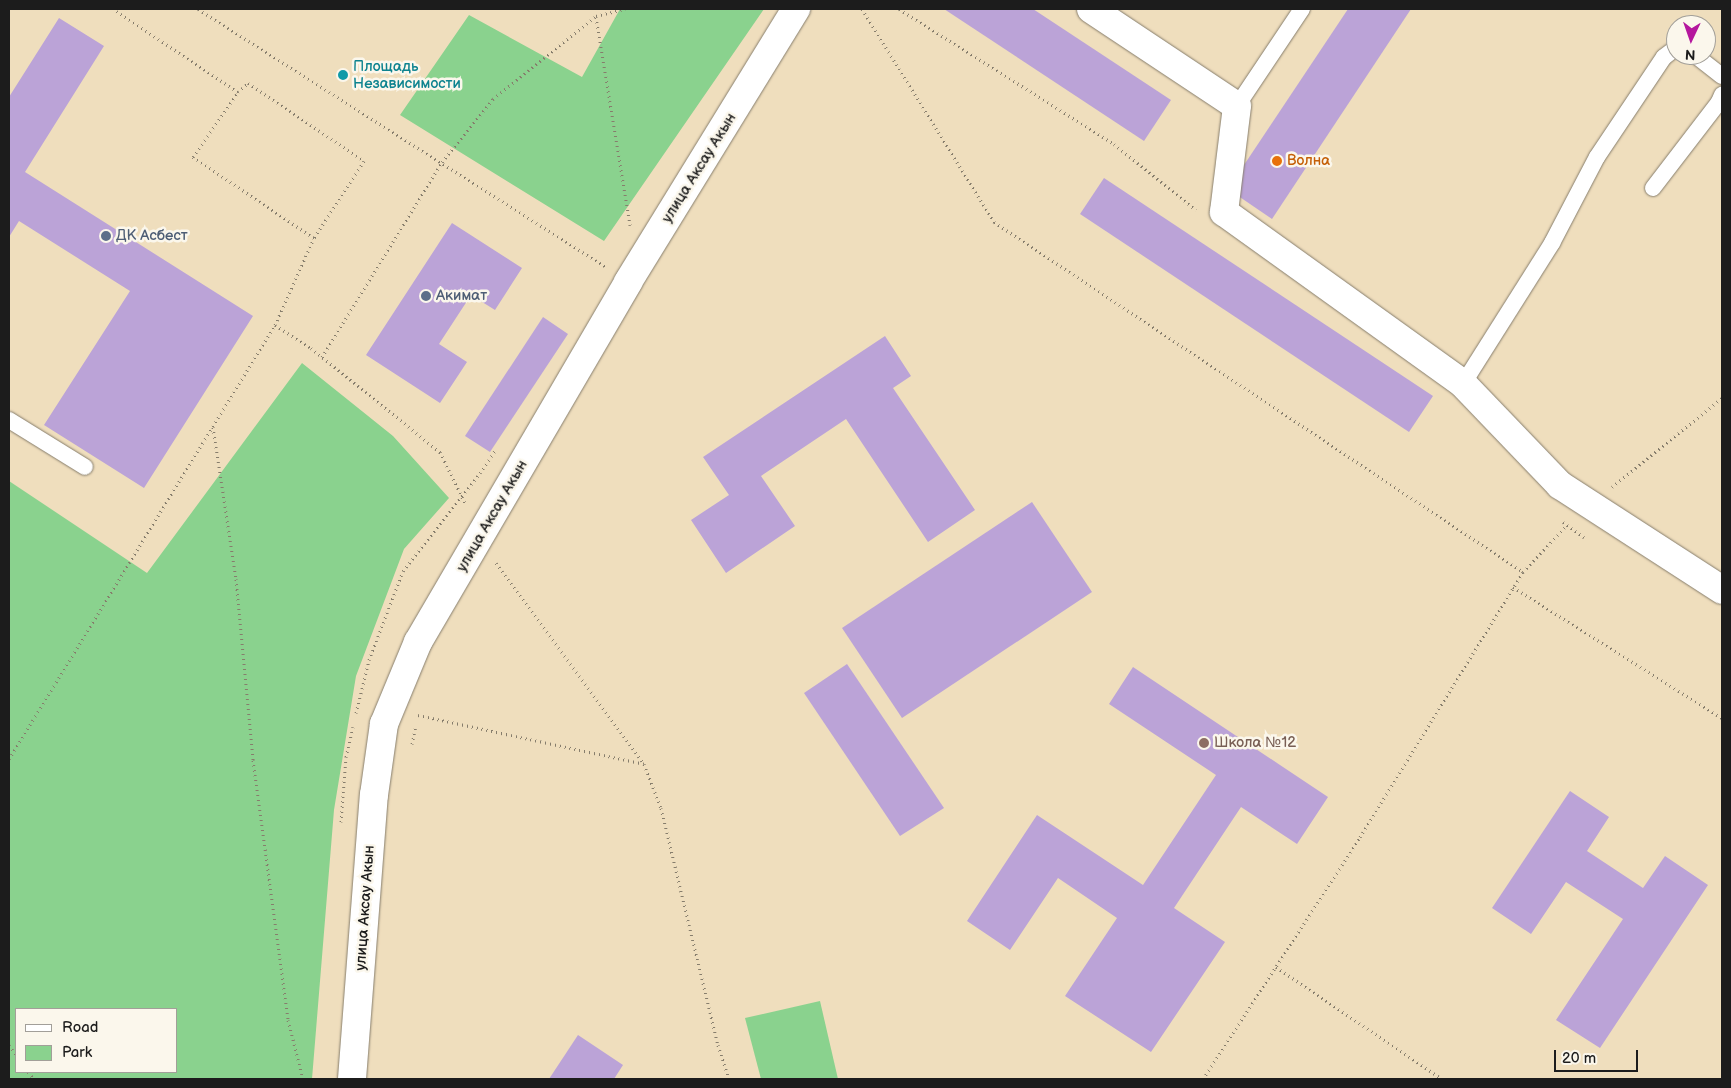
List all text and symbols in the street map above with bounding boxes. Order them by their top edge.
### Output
north arrow [1666,15,1716,65]
text: N [1685,46,1696,63]
place label: Площадь Независимости [353,57,461,92]
marker: Площадь Независимости [337,69,349,81]
street label: улица Аксау Акын [658,110,740,226]
place label: Волна [1287,152,1330,170]
marker: Волна [1271,155,1283,167]
place label: ДК Асбест [116,227,188,245]
marker: ДК Асбест [100,230,112,242]
place label: Акимат [436,287,487,305]
marker: Акимат [420,290,432,302]
street label: улица Аксау Акын [453,457,531,575]
place label: Школа №12 [1214,734,1296,752]
marker: Школа №12 [1198,737,1210,749]
street label: улица Аксау Акын [352,845,378,971]
legend [15,1008,178,1073]
text: Road [62,1018,98,1037]
scale bar [1556,1040,1640,1072]
text: Park [62,1043,92,1062]
text: 20 m [1562,1049,1596,1068]

